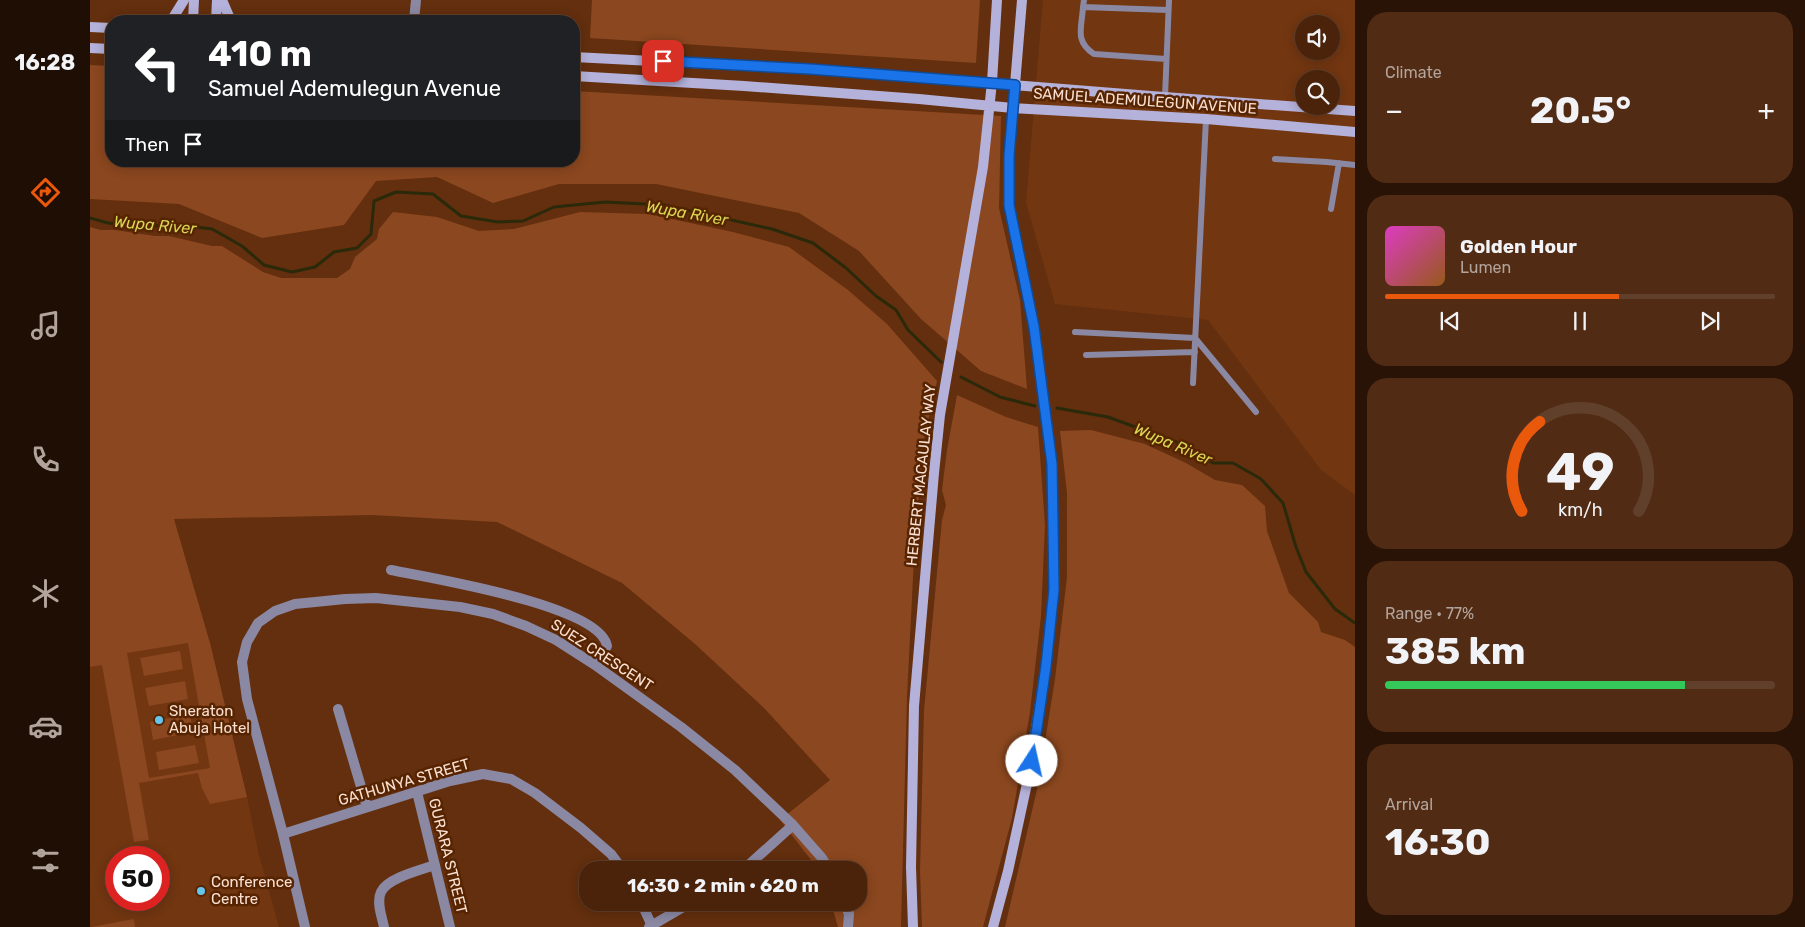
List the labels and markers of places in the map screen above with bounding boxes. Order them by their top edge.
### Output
pin [642,40,684,82]
place label: Sheraton Abuja Hotel [169,702,250,737]
marker: Sheraton Abuja Hotel [153,714,165,726]
place label: Conference Centre [211,873,292,908]
marker: Conference Centre [195,885,207,897]

